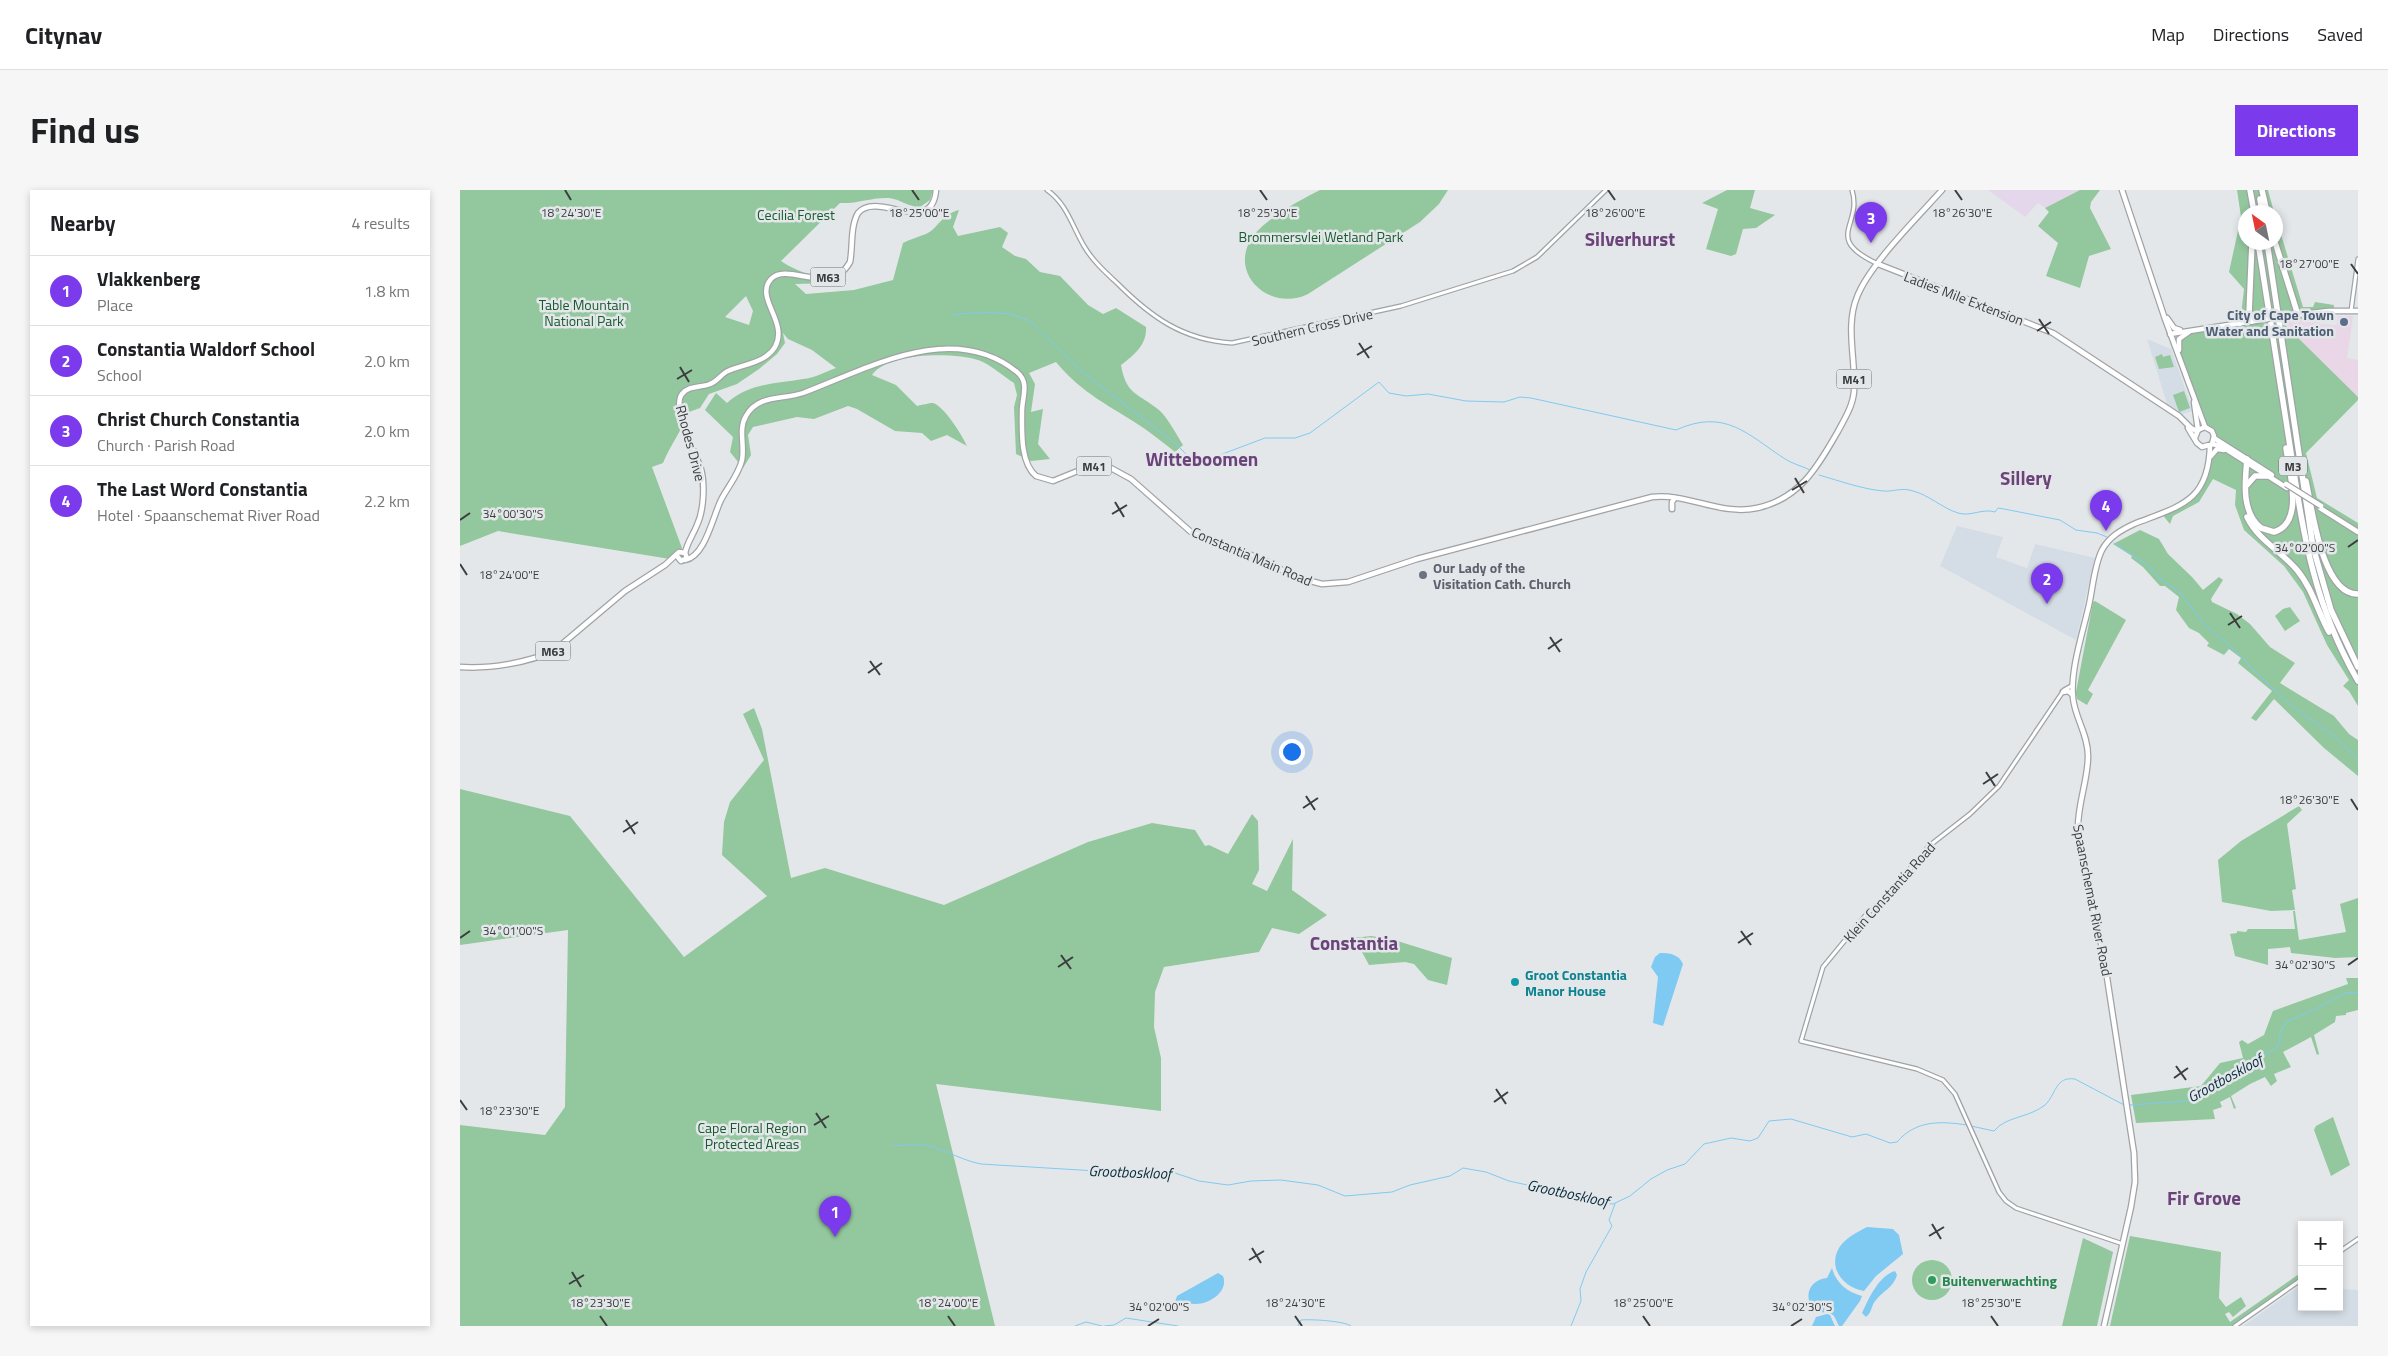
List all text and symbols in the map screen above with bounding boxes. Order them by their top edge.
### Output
text: Citynav [25,17,102,53]
text: Map [2151,21,2185,48]
text: Directions [2213,21,2289,48]
text: Saved [2317,21,2363,48]
text: Find us [30,103,140,157]
button: Directions [2235,105,2358,156]
pin: 3 [1855,202,1887,243]
text: 18°24'30"E [541,203,602,222]
text: 18°25'00"E [889,203,950,222]
text: 18°25'30"E [1237,203,1298,222]
text: 18°26'00"E [1585,203,1646,222]
text: 18°26'30"E [1932,203,1993,222]
park label: Cecilia Forest [757,204,835,225]
north arrow [2238,205,2283,250]
text: Nearby [50,207,115,239]
text: 4 results [351,211,410,235]
district label: Silverhurst [1585,224,1675,253]
park label: Brommersvlei Wetland Park [1239,226,1404,247]
text: 18°27'00"E [2279,254,2340,273]
text: Vlakkenberg [97,264,200,293]
street label: Ladies Mile Extension [1901,265,2027,331]
road number: M63 [810,267,846,286]
text: 1 [62,279,70,303]
text: 1.8 km [364,279,410,303]
text: Place [97,293,133,317]
park label: Table Mountain National Park [539,294,629,331]
street label: Southern Cross Drive [1249,303,1375,351]
place label: City of Cape Town Water and Sanitation [2206,304,2334,341]
marker: City of Cape Town Water and Sanitation [2338,316,2350,328]
text: Constantia Waldorf School [97,334,315,363]
text: 2 [62,349,70,373]
text: 2.0 km [364,349,410,373]
text: School [97,363,142,387]
road number: M41 [1836,370,1872,388]
street label: Rhodes Drive [671,403,711,483]
text: Christ Church Constantia [97,404,300,433]
text: 3 [62,419,70,443]
text: 2.0 km [364,419,410,443]
text: Church · Parish Road [97,433,235,457]
district label: Witteboomen [1146,444,1258,473]
road number: M41 [1076,456,1112,476]
road number: M3 [2279,456,2307,476]
district label: Sillery [2000,463,2052,492]
text: The Last Word Constantia [97,474,308,503]
text: 4 [62,489,70,513]
text: 2.2 km [364,489,410,513]
pin: 4 [2090,490,2122,531]
text: Hotel · Spaanschemat River Road [97,503,320,527]
text: 34°00'30"S [483,504,543,523]
street label: Constantia Main Road [1188,521,1316,591]
text: 34°02'00"S [2275,538,2335,557]
place label: Our Lady of the Visitation Cath. Church [1433,557,1571,594]
pin: 2 [2031,563,2063,604]
text: 18°24'00"E [479,565,540,584]
marker: Our Lady of the Visitation Cath. Church [1417,569,1429,581]
road number: M63 [536,642,570,661]
your location [1279,739,1305,765]
text: 18°26'30"E [2279,790,2340,809]
street label: Spaanschemat River Road [2068,822,2118,978]
street label: Klein Constantia Road [1838,837,1940,947]
text: 34°01'00"S [483,921,543,940]
district label: Constantia [1310,928,1398,957]
text: 34°02'30"S [2275,955,2335,974]
place label: Groot Constantia Manor House [1525,964,1627,1001]
marker: Groot Constantia Manor House [1509,976,1521,988]
water label: Grootboskloof [2183,1047,2269,1108]
text: 18°23'30"E [479,1101,540,1120]
park label: Cape Floral Region Protected Areas [697,1117,807,1154]
water label: Grootboskloof [1088,1159,1174,1185]
water label: Grootboskloof [1525,1173,1613,1213]
district label: Fir Grove [2167,1183,2241,1212]
pin: 1 [819,1196,851,1237]
map controls [2298,1221,2343,1311]
button: + [2298,1221,2343,1266]
button: − [2298,1266,2343,1311]
place label: Buitenverwachting [1942,1270,2057,1291]
marker: Buitenverwachting [1926,1274,1938,1286]
text: 18°23'30"E [570,1293,631,1312]
text: 18°24'00"E [918,1293,979,1312]
text: 18°24'30"E [1265,1293,1326,1312]
text: 18°25'00"E [1613,1293,1674,1312]
text: 18°25'30"E [1961,1293,2022,1312]
text: 34°02'00"S [1129,1297,1189,1316]
text: 34°02'30"S [1772,1297,1832,1316]

